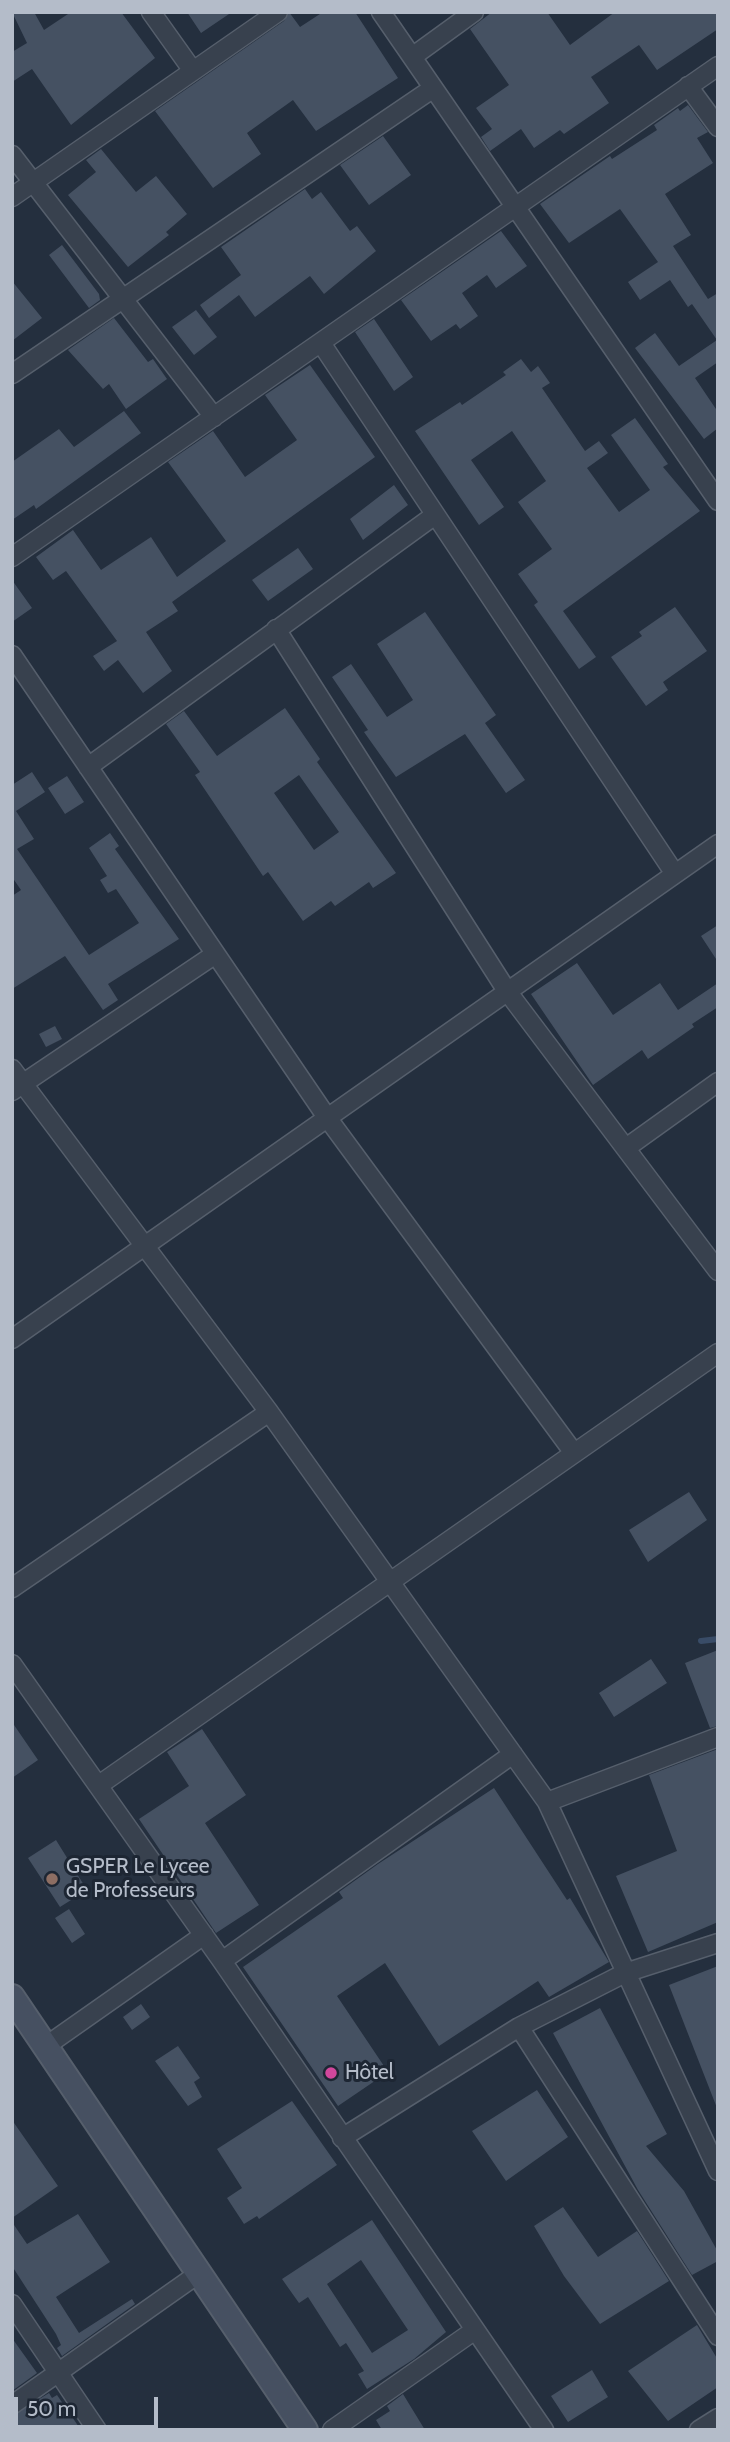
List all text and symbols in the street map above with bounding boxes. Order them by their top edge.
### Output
place label: GSPER Le Lycee de Professeurs [66,1854,209,1904]
marker: GSPER Le Lycee de Professeurs [44,1871,60,1887]
place label: Hôtel [345,2060,394,2086]
marker: Hôtel [323,2065,339,2081]
scale bar [18,2382,161,2426]
text: 50 m [27,2396,76,2421]

